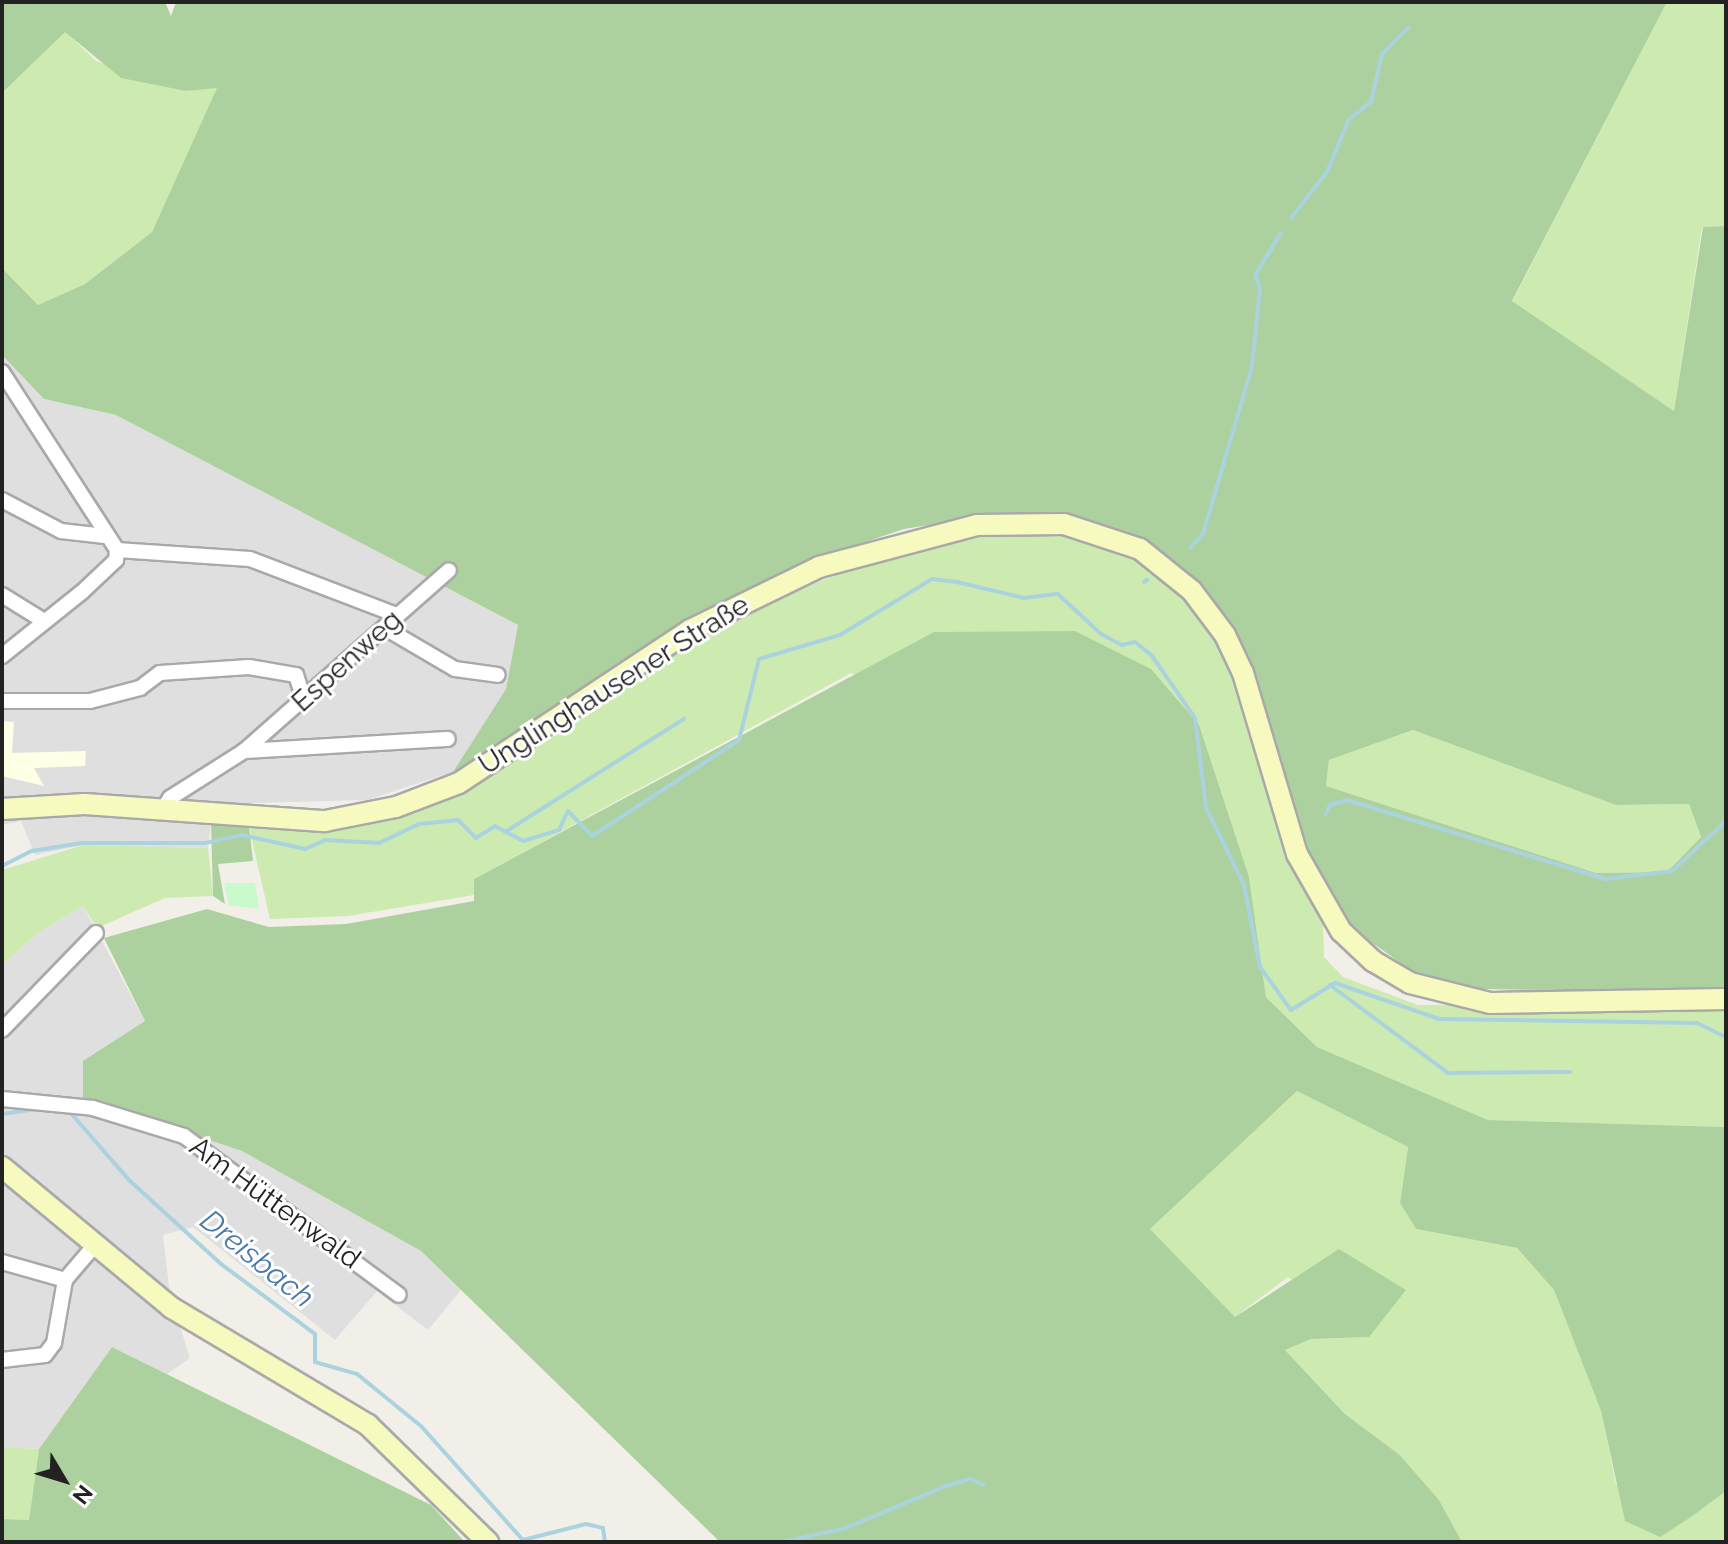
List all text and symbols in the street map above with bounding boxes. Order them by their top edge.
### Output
street label: Unglinghausener Straße [472,588,756,782]
street label: Espenweg [285,603,409,719]
street label: Am Hüttenwald [183,1130,367,1276]
water label: Dreisbach [193,1202,321,1316]
north arrow [24,1440,104,1520]
text: N [68,1480,98,1509]

